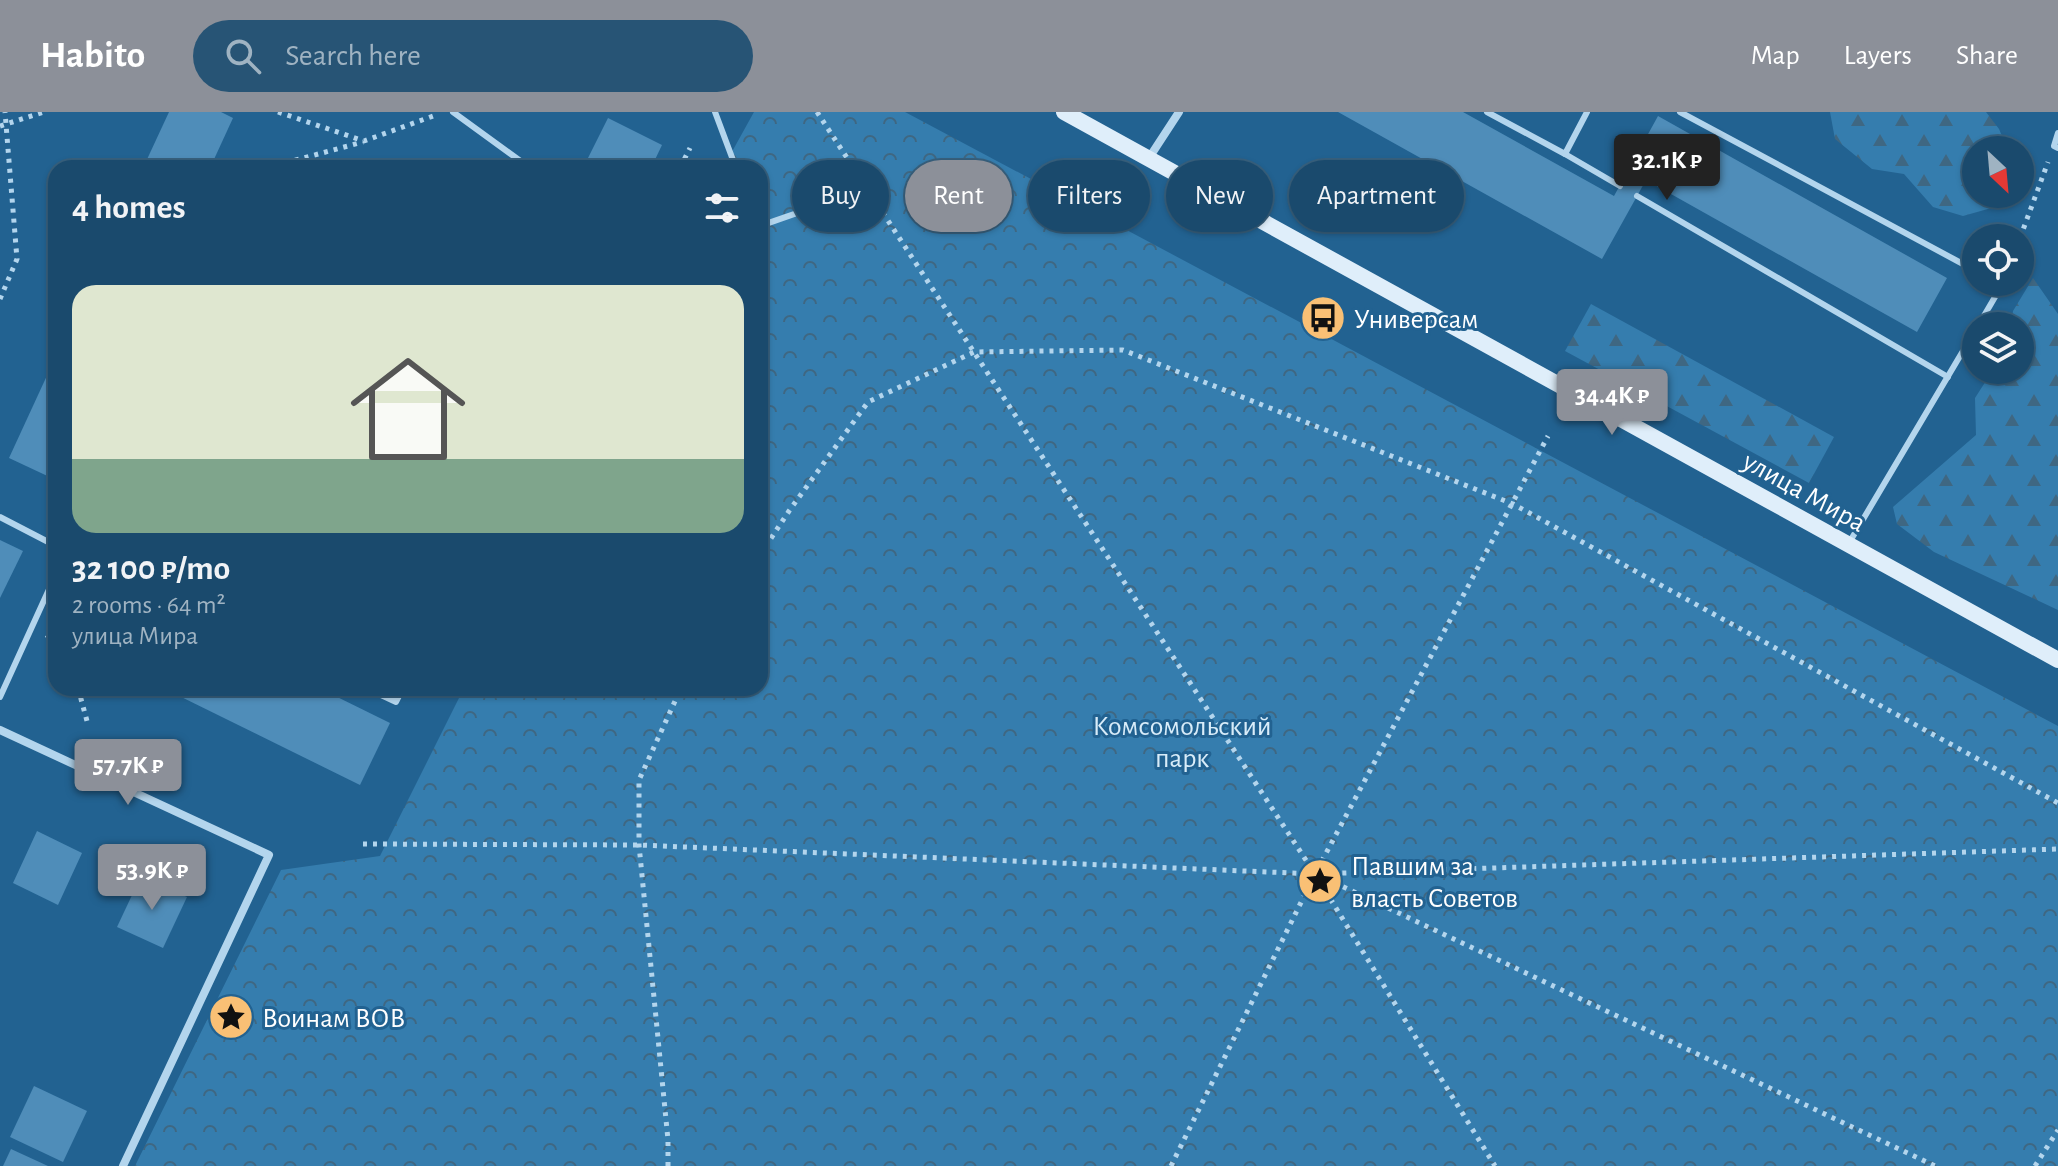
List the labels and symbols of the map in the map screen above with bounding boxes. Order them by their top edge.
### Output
pin: 32.1K ₽ [1593,134,1741,202]
north arrow [1962,136,2034,208]
bus stop icon: Универсам [1299,294,1347,342]
place label: Универсам [1354,306,1479,334]
pin: 34.4K ₽ [1538,369,1686,437]
street label: улица Мира [1737,447,1870,538]
park label: Комсомольский парк [1092,713,1272,773]
pin: 57.7K ₽ [54,739,202,807]
pin: 53.9K ₽ [78,844,226,912]
place label: Павшим за власть Советов [1351,853,1518,913]
place icon: Павшим за власть Советов [1296,857,1344,905]
place icon: Воинам ВОВ [207,993,255,1041]
place label: Воинам ВОВ [262,1005,405,1033]

